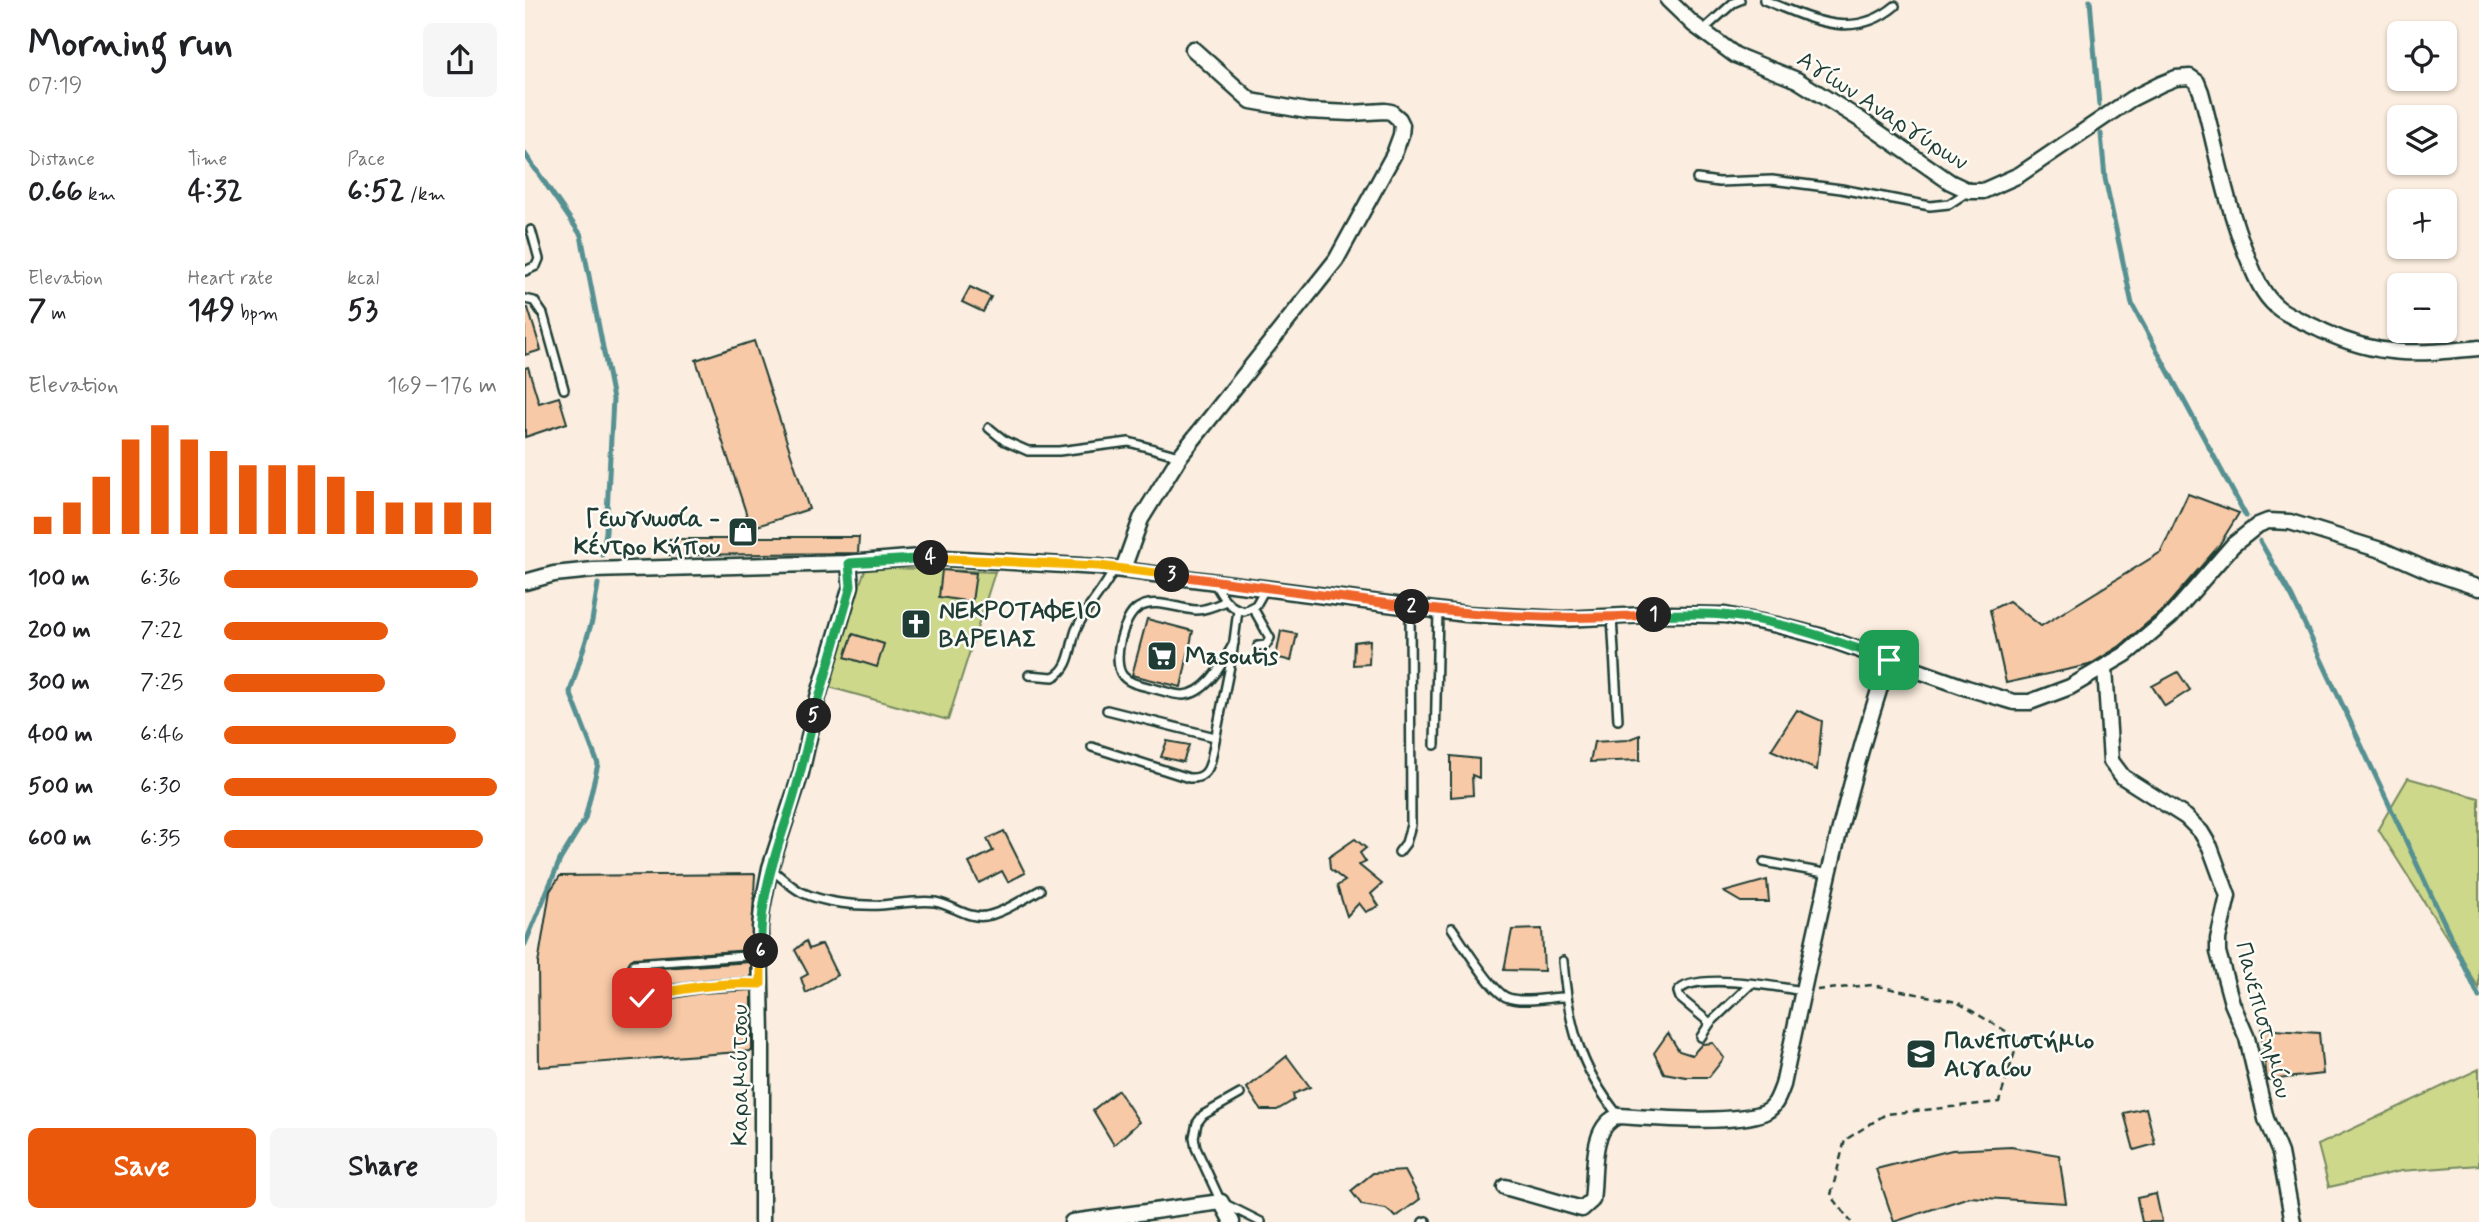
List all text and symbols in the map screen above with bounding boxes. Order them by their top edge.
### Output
text: Morning run [28,20,233,69]
map controls [2387,21,2457,343]
button: locate [2387,21,2457,91]
button: share [423,23,497,97]
street label: Αγίων Αναργύρων [1791,44,1974,178]
text: 07:19 [28,71,83,101]
button: layers [2387,105,2457,175]
text: Distance [28,147,95,172]
text: Time [188,147,227,172]
text: Pace [347,147,385,172]
text: 0.66 [28,172,83,211]
text: 4:32 [188,172,243,211]
text: 6:52 [347,172,405,211]
text: km [83,182,116,207]
text: /km [405,182,446,207]
button: + [2387,189,2457,259]
text: Elevation [28,266,103,291]
text: Heart rate [188,266,273,291]
text: kcal [347,266,379,291]
button: − [2387,273,2457,343]
text: 7 [28,291,46,330]
text: 149 [188,291,235,330]
text: 53 [347,291,378,330]
text: m [46,301,66,326]
text: bpm [235,301,278,326]
text: Elevation [28,371,119,401]
text: 169–176 m [387,371,497,401]
place label: Γεωγνωσία - Κέντρο Κήπου [574,504,720,563]
shop icon: Γεωγνωσία - Κέντρο Κήπου [726,515,760,549]
pin: 4 [913,540,949,576]
text: 4 [925,545,936,570]
pin: 3 [1155,558,1189,592]
text: 3 [1167,562,1176,587]
text: 100 m [28,564,90,594]
text: 6:36 [140,564,181,594]
pin: 2 [1395,590,1429,624]
text: 2 [1407,594,1416,619]
place label: ΝΕΚΡΟΤΑΦΕΙΟ ΒΑΡΕΙΑΣ [939,596,1102,655]
pin: 1 [1637,598,1671,632]
text: 1 [1649,602,1658,627]
church icon: ΝΕΚΡΟΤΑΦΕΙΟ ΒΑΡΕΙΑΣ [899,607,933,641]
text: 200 m [28,616,91,646]
text: 7:22 [140,616,184,646]
pin [1859,630,1919,690]
supermarket icon: Masoutis [1145,639,1179,673]
icon: arrive [1870,641,1908,679]
place label: Masoutis [1185,642,1278,673]
text: 300 m [28,668,90,698]
text: 7:25 [140,668,184,698]
pin: 5 [797,698,831,734]
text: 5 [808,703,819,728]
text: 400 m [28,720,93,750]
text: 6:46 [140,720,184,750]
text: 500 m [28,772,93,802]
text: 6:30 [140,772,181,802]
text: 600 m [28,824,91,854]
text: 6:35 [140,824,181,854]
pin: 6 [743,934,779,968]
text: 6 [756,938,765,963]
street label: Πανεπιστημίου [2227,939,2298,1102]
pin [612,968,672,1028]
icon: check [623,979,661,1017]
street label: Καραμούτσου [725,1004,756,1146]
place label: Πανεπιστήμιο Αιγαίου [1944,1026,2094,1085]
school or university icon: Πανεπιστήμιο Αιγαίου [1904,1037,1938,1071]
button: Save [28,1128,256,1208]
button: Share [270,1128,497,1208]

